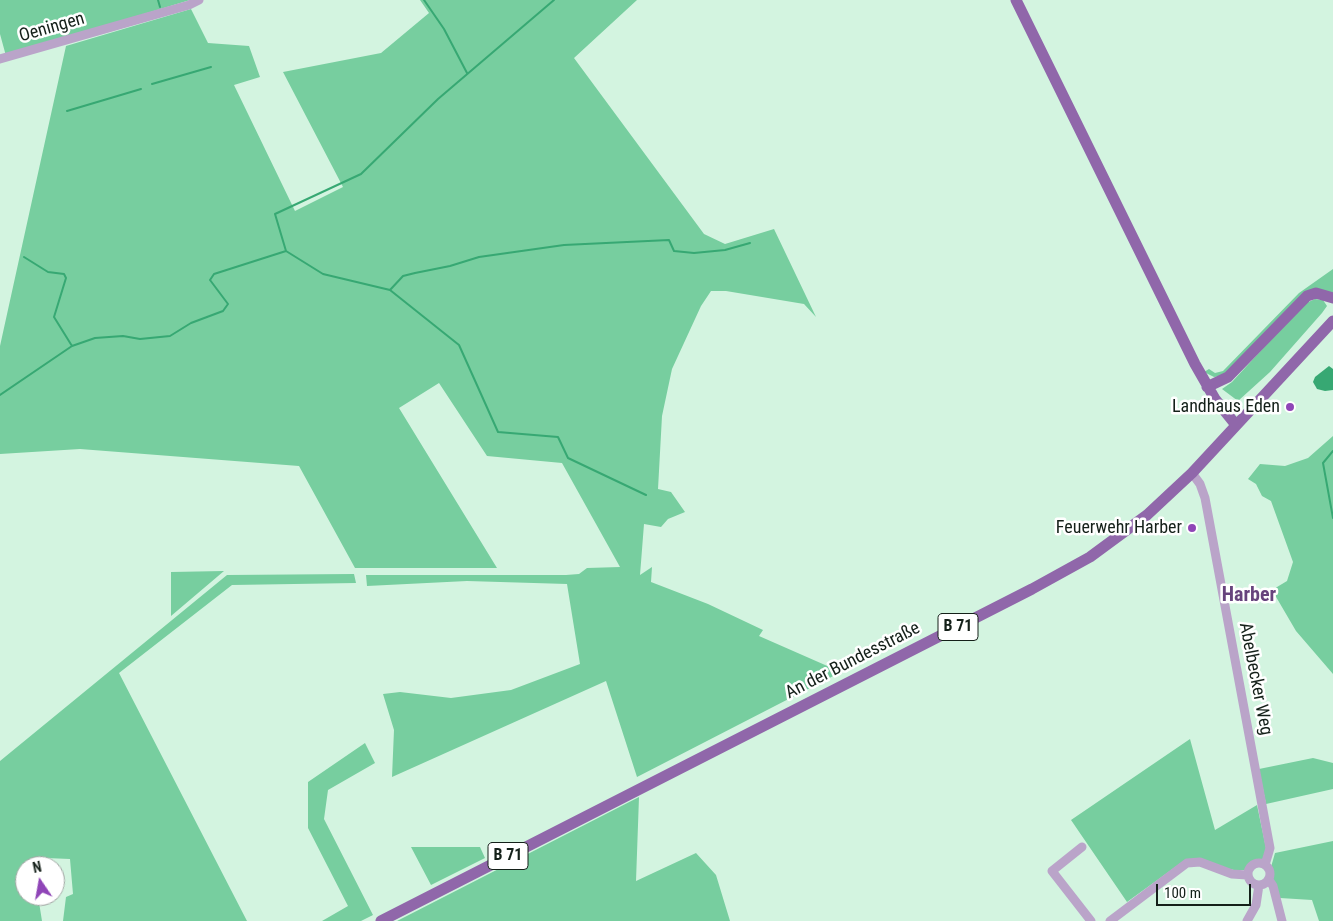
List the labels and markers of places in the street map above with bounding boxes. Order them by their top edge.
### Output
place label: Landhaus Eden [1172,396,1280,418]
marker: Landhaus Eden [1284,401,1296,413]
place label: Feuerwehr Harber [1056,517,1182,539]
marker: Feuerwehr Harber [1186,522,1198,534]

